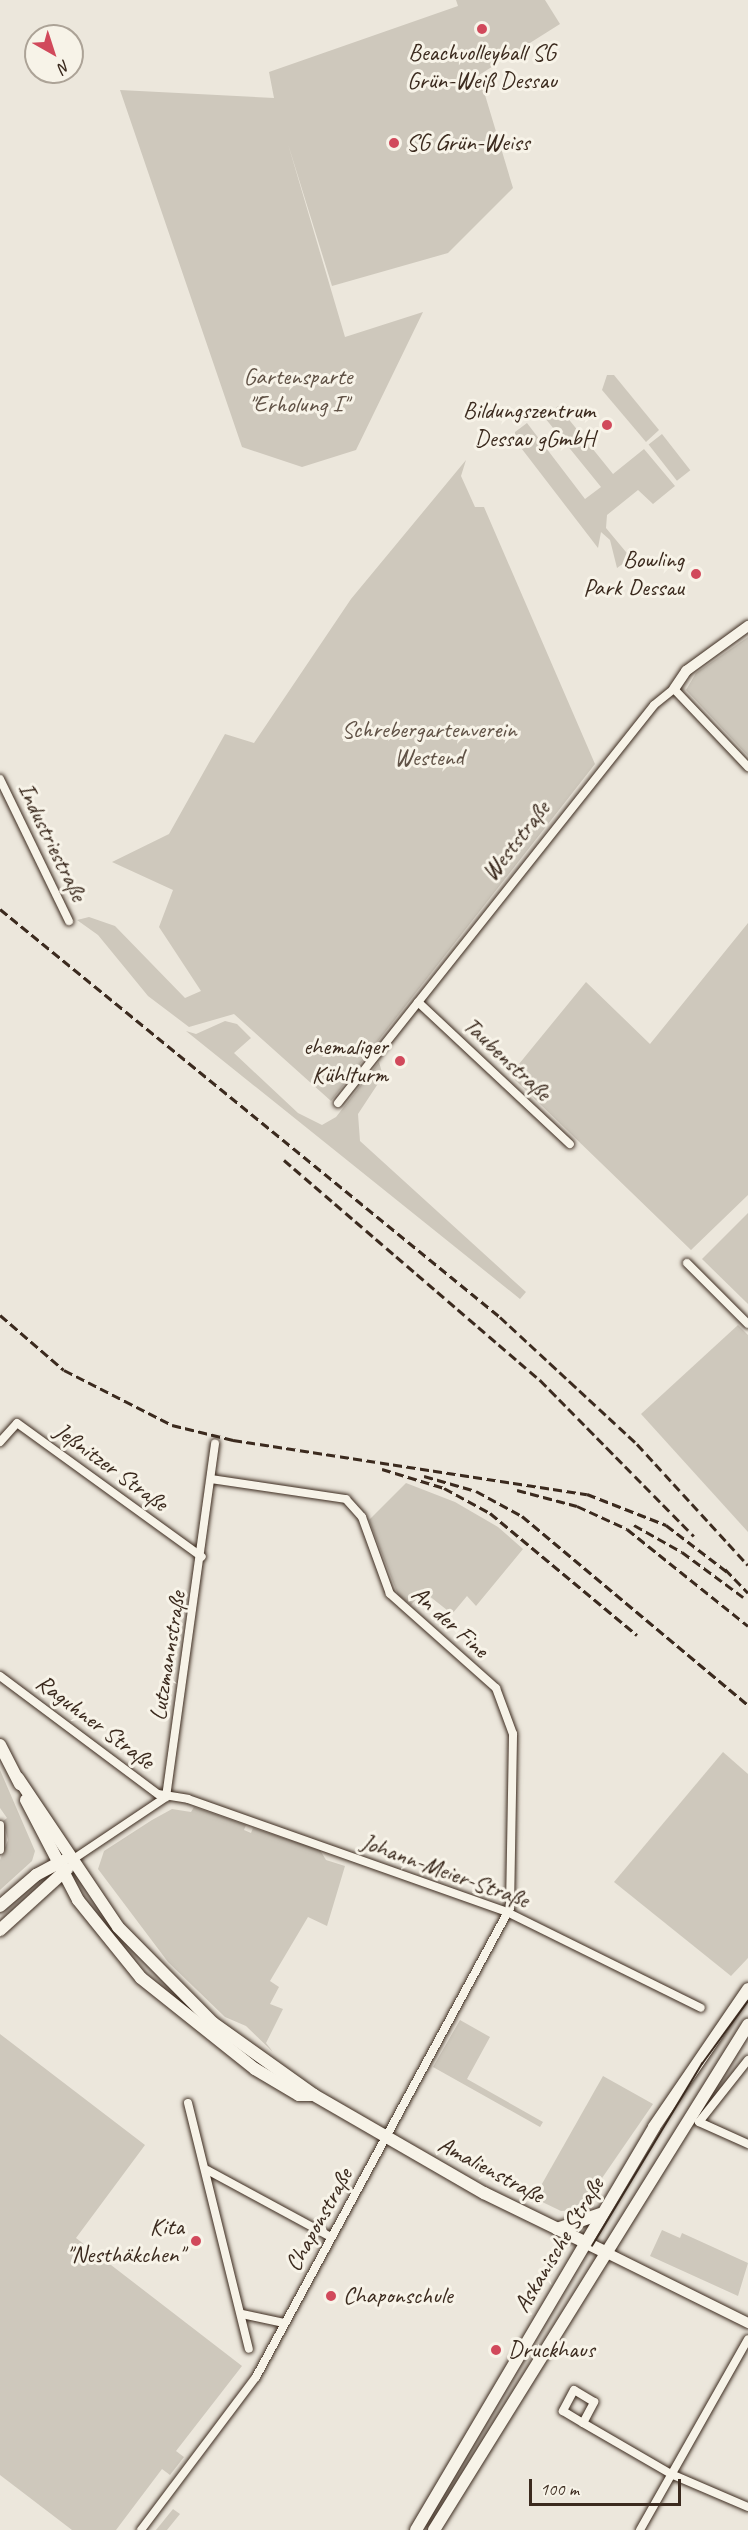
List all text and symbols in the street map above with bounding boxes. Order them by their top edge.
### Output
marker: Beachvolleyball SG Grün-Weiß Dessau [475,22,489,36]
north arrow [24,24,84,84]
place label: Beachvolleyball SG Grün-Weiß Dessau [407,39,557,95]
text: N [54,56,74,77]
place label: SG Grün-Weiss [406,129,529,157]
marker: SG Grün-Weiss [387,136,401,150]
park label: Gartensparte "Erholung I" [244,363,352,419]
place label: Bildungszentrum Dessau gGmbH [463,397,595,453]
marker: Bildungszentrum Dessau gGmbH [600,418,614,432]
place label: Bowling Park Dessau [583,546,684,602]
marker: Bowling Park Dessau [689,567,703,581]
park label: Schrebergartenverein Westend [342,716,516,772]
street label: Industriestraße [11,778,93,906]
street label: Weststraße [476,795,556,887]
street label: Taubenstraße [457,1011,557,1107]
place label: ehemaliger Kühlturm [303,1033,388,1089]
marker: ehemaliger Kühlturm [393,1054,407,1068]
street label: Jeßnitzer Straße [48,1416,174,1518]
street label: An der Fine [405,1580,495,1664]
street label: Lutzmannstraße [144,1589,192,1723]
street label: Raguhner Straße [30,1668,160,1776]
street label: Johann-Meier-Straße [357,1827,533,1915]
street label: Amalienstraße [433,2130,549,2210]
street label: Chaponstraße [279,2163,359,2277]
street label: Askanische Straße [507,2172,611,2318]
place label: Kita "Nesthäkchen" [66,2213,184,2269]
marker: Kita "Nesthäkchen" [189,2234,203,2248]
place label: Chaponschule [343,2282,453,2310]
marker: Chaponschule [324,2289,338,2303]
place label: Druckhaus [508,2336,595,2364]
marker: Druckhaus [489,2343,503,2357]
scale bar [532,2467,684,2505]
text: 100 m [540,2478,579,2500]

